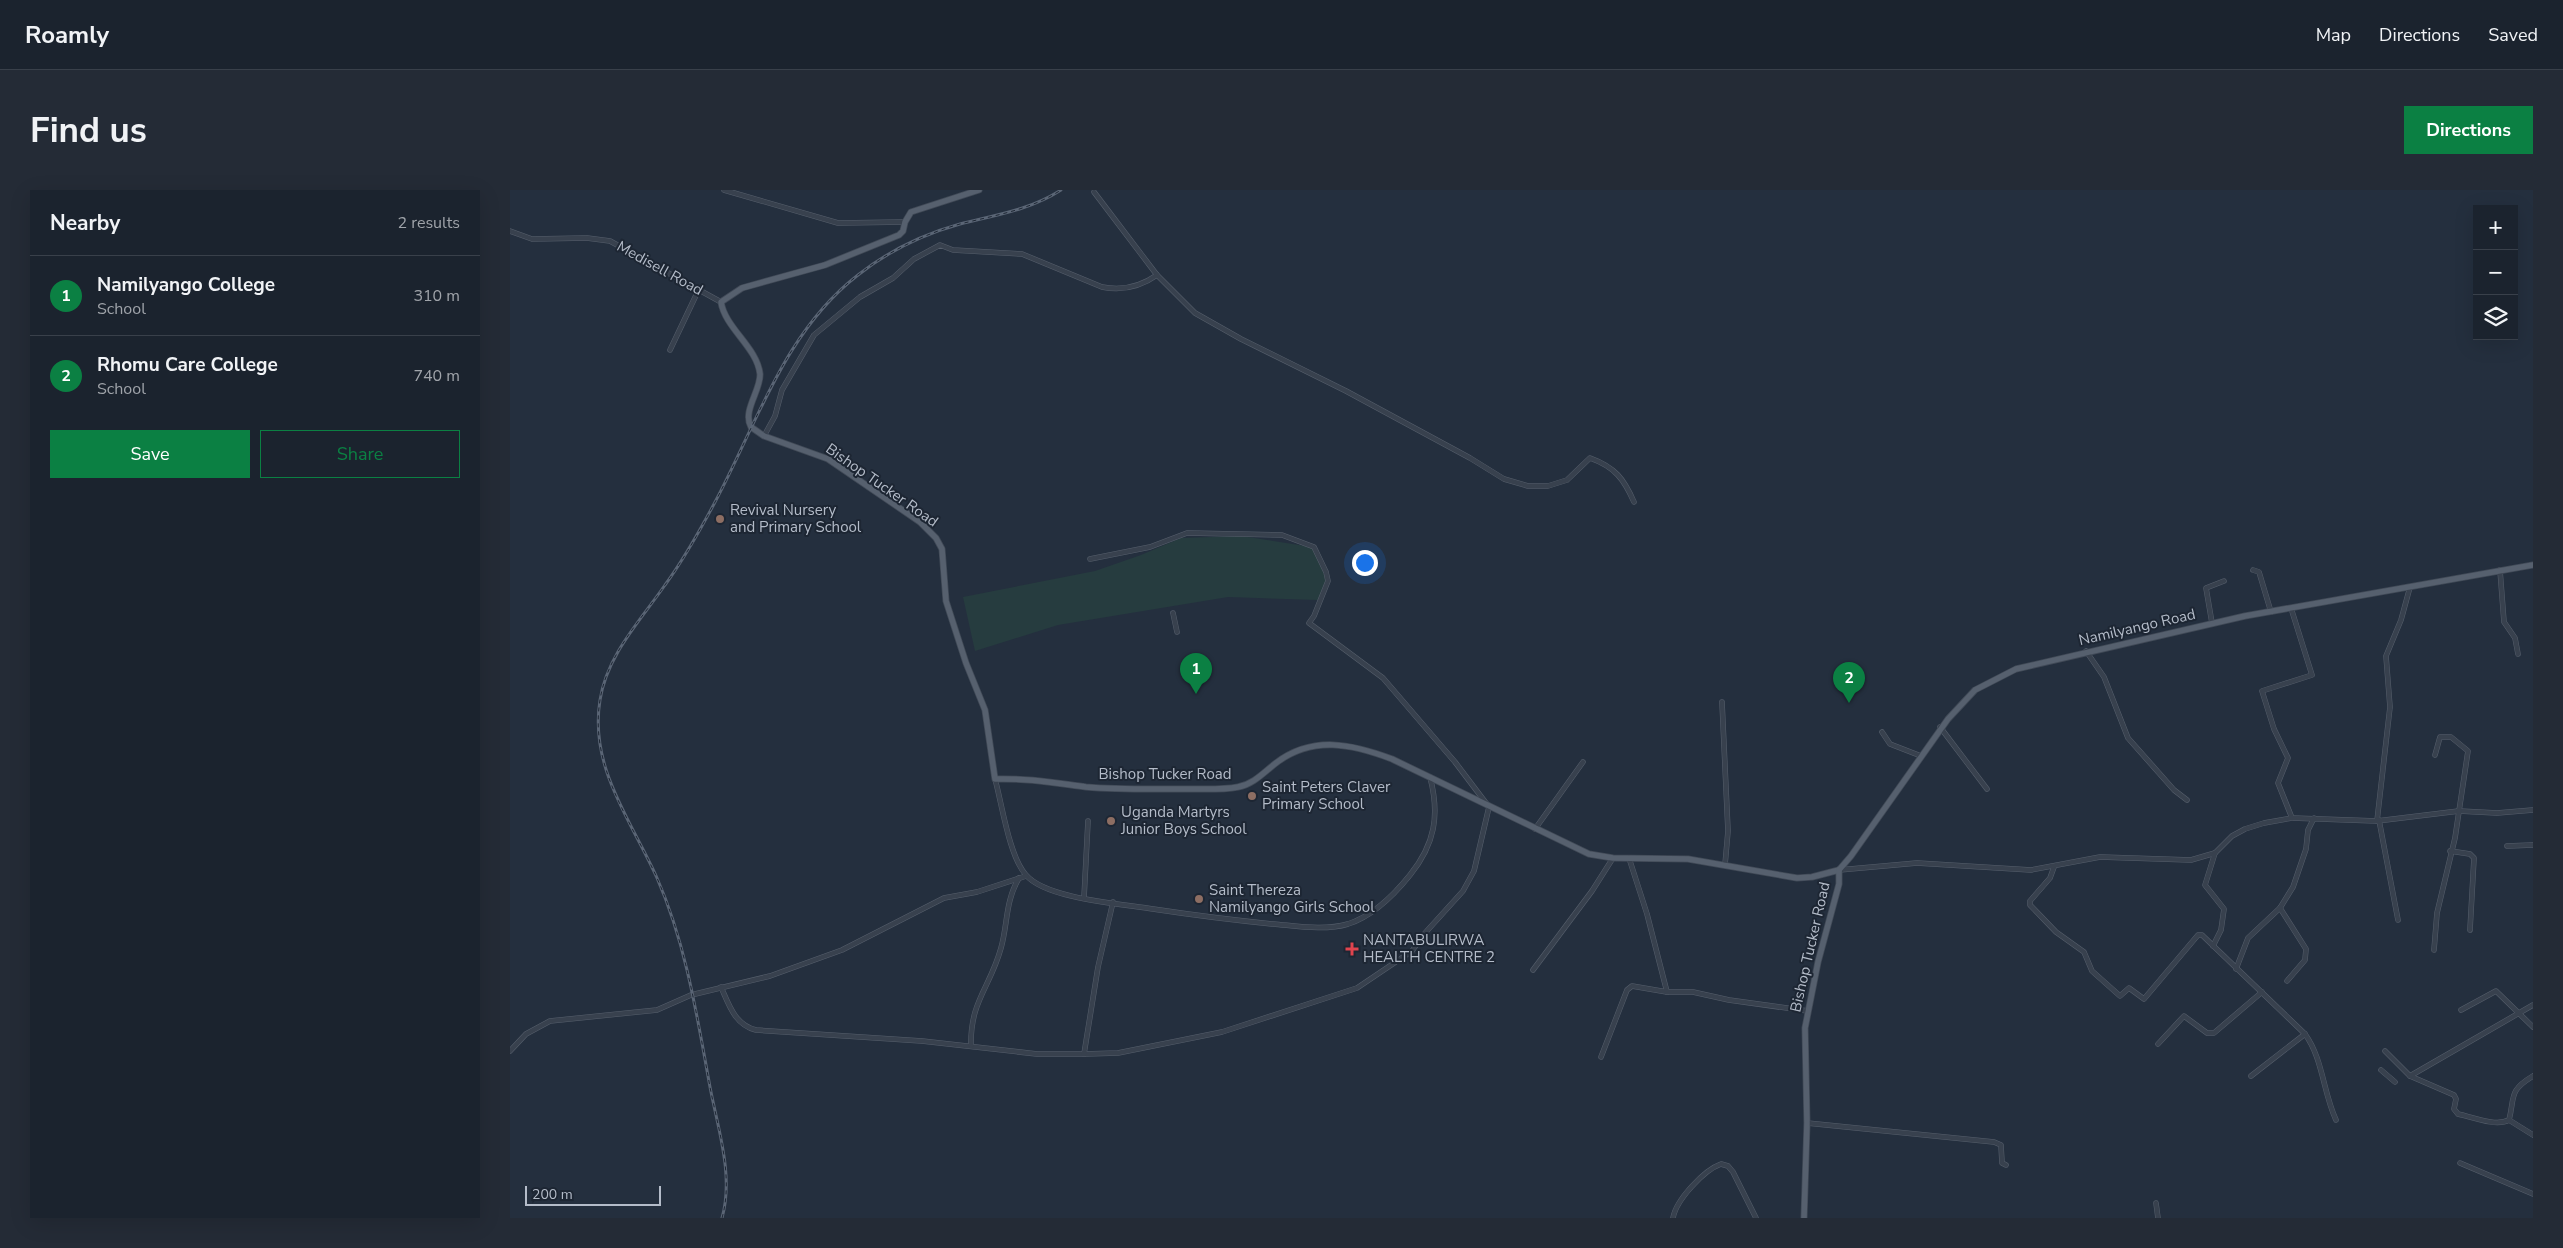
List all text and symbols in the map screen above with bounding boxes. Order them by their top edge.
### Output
text: Roamly [25,19,109,51]
text: Map [2316,23,2351,47]
text: Directions [2379,23,2460,47]
text: Saved [2488,23,2538,47]
button: Directions [2404,106,2533,154]
text: Find us [30,107,147,154]
map controls [2473,205,2518,340]
button: + [2473,205,2518,250]
text: Nearby [50,209,120,237]
text: 2 results [398,212,460,234]
street label: Medisell Road [613,236,707,300]
button: − [2473,250,2518,295]
text: Namilyango College [97,272,275,298]
text: 1 [61,285,71,307]
text: 310 m [413,285,460,307]
button: layers [2473,295,2518,340]
text: School [97,298,146,320]
text: Rhomu Care College [97,352,278,378]
text: 2 [61,365,71,387]
text: 740 m [413,365,460,387]
text: School [97,378,146,400]
button: Save [50,430,250,478]
button: Share [260,430,460,478]
street label: Bishop Tucker Road [822,439,942,531]
place label: Revival Nursery and Primary School [730,500,862,537]
marker: Revival Nursery and Primary School [714,513,726,525]
your location [1352,550,1378,576]
street label: Namilyango Road [2077,604,2197,650]
pin: 1 [1180,653,1212,694]
pin: 2 [1833,662,1865,703]
street label: Bishop Tucker Road [1098,764,1232,784]
place label: Saint Peters Claver Primary School [1262,777,1391,814]
marker: Saint Peters Claver Primary School [1246,790,1258,802]
place label: Uganda Martyrs Junior Boys School [1120,802,1247,839]
marker: Uganda Martyrs Junior Boys School [1105,815,1117,827]
place label: Saint Thereza Namilyango Girls School [1209,880,1375,917]
street label: Bishop Tucker Road [1785,880,1835,1014]
marker: Saint Thereza Namilyango Girls School [1193,893,1205,905]
place label: NANTABULIRWA HEALTH CENTRE 2 [1363,930,1495,967]
marker: NANTABULIRWA HEALTH CENTRE 2 [1345,942,1359,956]
scale bar [525,1183,661,1206]
text: 200 m [532,1185,573,1204]

